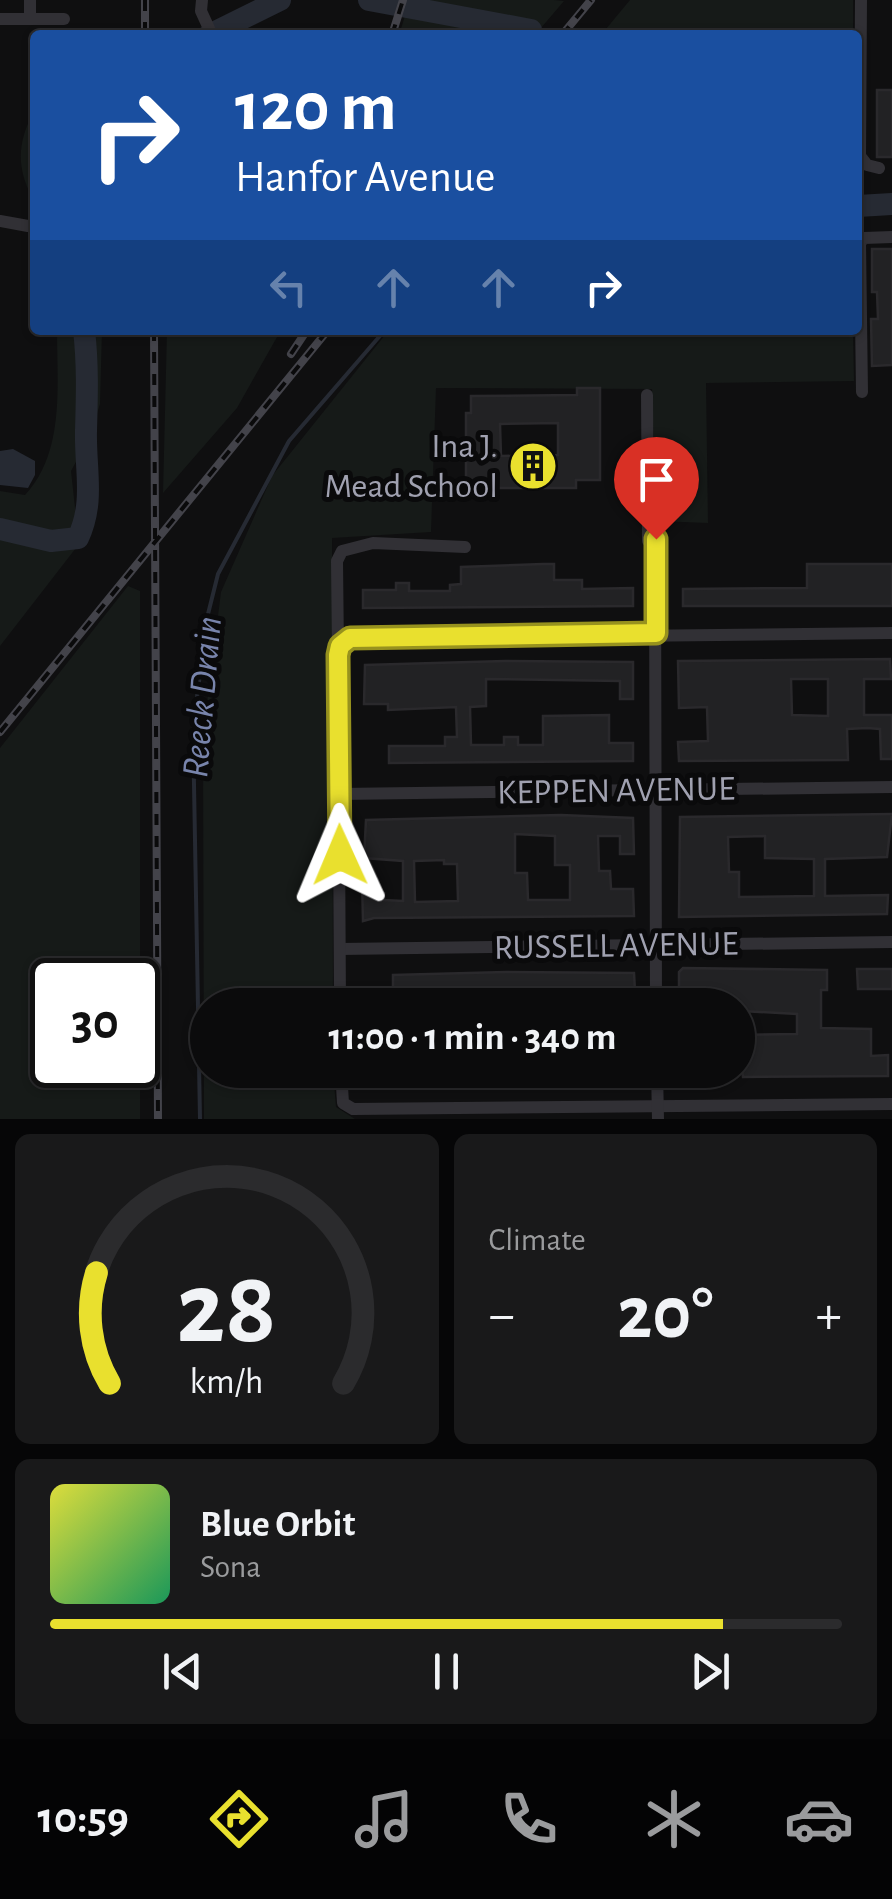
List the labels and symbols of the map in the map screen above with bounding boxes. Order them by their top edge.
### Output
place label: Ina J. Mead School [324,429,498,504]
pin [614,437,699,540]
building icon: Ina J. Mead School [507,440,559,492]
water label: Reeck Drain [177,615,229,779]
street label: KEPPEN AVENUE [497,771,735,811]
position arrow [288,803,392,907]
street label: RUSSELL AVENUE [494,926,739,966]
speed limit sign: 30 [30,958,160,1088]

